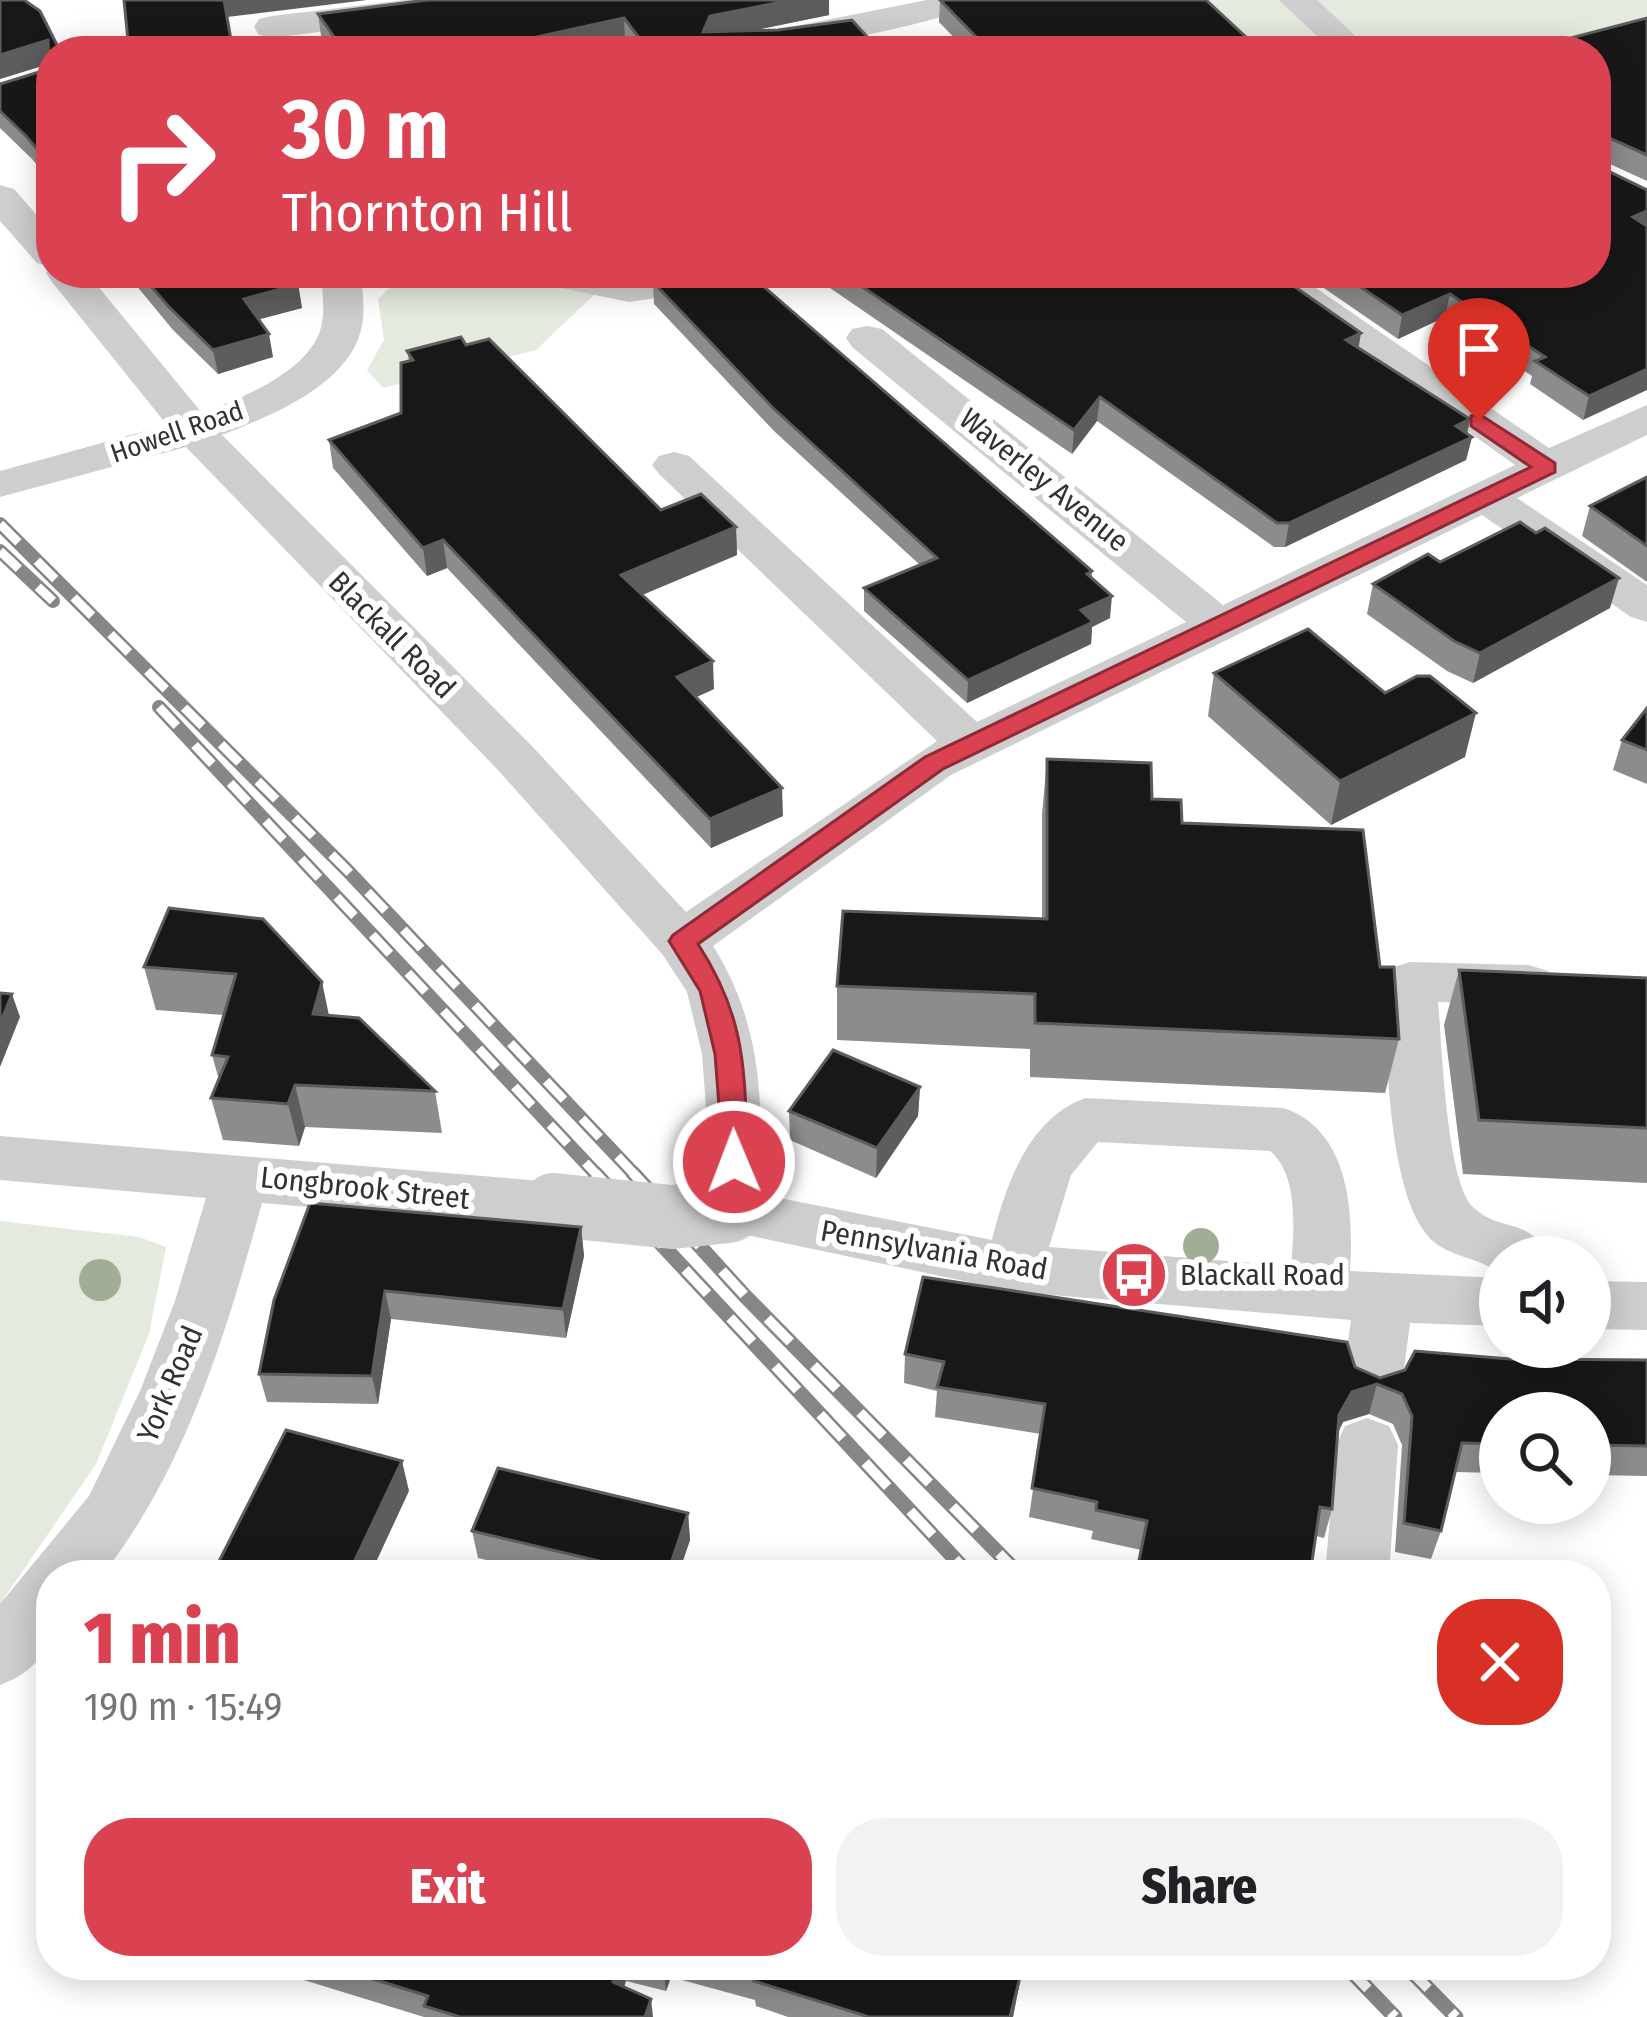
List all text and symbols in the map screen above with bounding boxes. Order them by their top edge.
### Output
text: 30 m [282,79,449,180]
icon: right [84,84,240,240]
text: Thornton Hill [282,181,572,245]
pin [1428,298,1530,421]
icon: arrive [1446,316,1512,382]
street label: Howell Road [106,394,248,470]
street label: Waverley Avenue [952,401,1136,559]
street label: Blackall Road [321,564,463,706]
position arrow [671,1099,797,1225]
street label: Longbrook Street [259,1159,472,1217]
street label: Pennsylvania Road [818,1212,1050,1288]
map controls [1479,1236,1611,1524]
button: sound [1479,1236,1611,1368]
bus stop icon: Blackall Road [1099,1240,1169,1310]
place label: Blackall Road [1180,1257,1345,1293]
street label: York Road [129,1321,211,1447]
button: search [1479,1392,1611,1524]
text: 1 min [84,1596,241,1682]
button: close [1437,1599,1563,1725]
text: 190 m · 15:49 [84,1684,283,1730]
button: Exit [84,1818,812,1956]
button: Share [836,1818,1563,1956]

